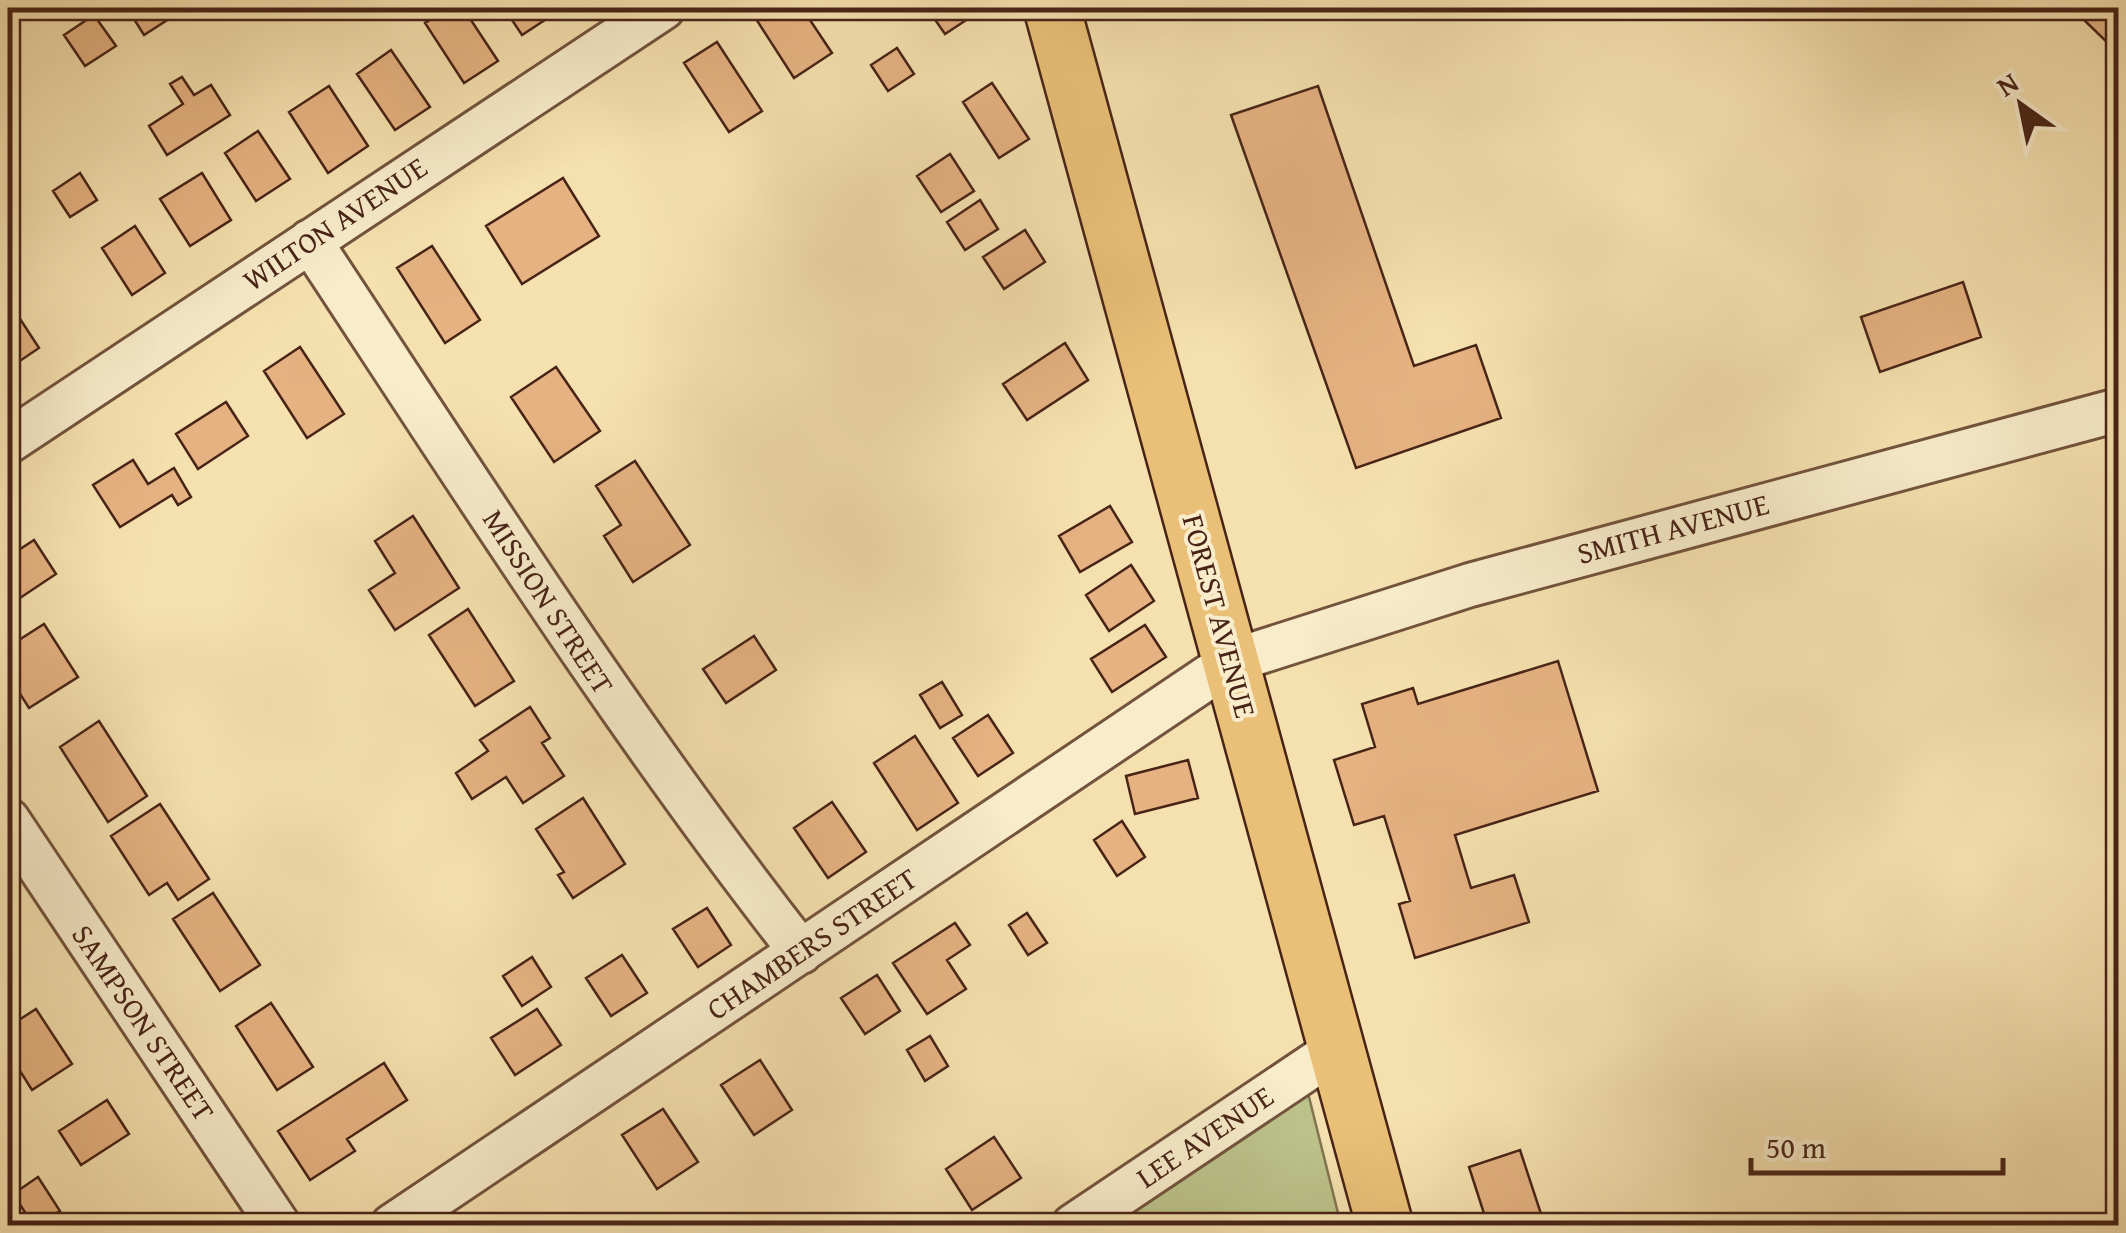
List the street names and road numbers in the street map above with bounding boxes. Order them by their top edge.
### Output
street label: WILTON AVENUE [233,145,435,301]
street label: SMITH AVENUE [1572,481,1774,575]
street label: MISSION STREET [472,500,625,703]
street label: FOREST AVENUE [1172,509,1268,722]
street label: CHAMBERS STREET [697,856,926,1030]
street label: SAMPSON STREET [62,915,226,1130]
street label: LEE AVENUE [1127,1074,1282,1198]

